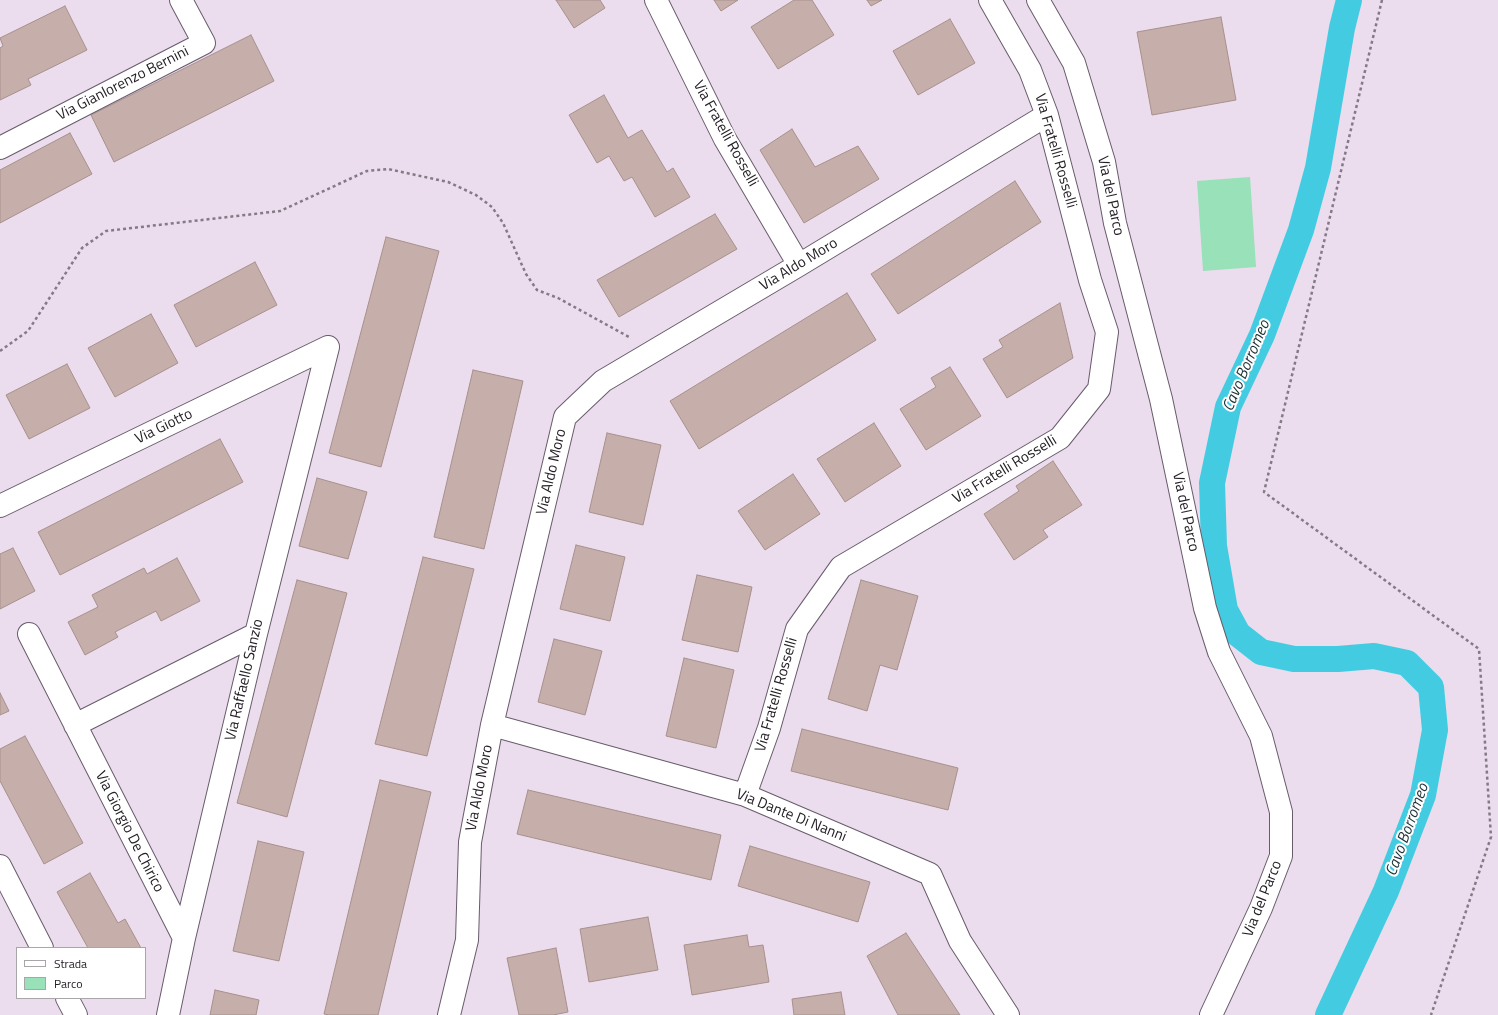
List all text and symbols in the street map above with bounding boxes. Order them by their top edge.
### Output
street label: Via Gianlorenzo Bernini [54,43,192,125]
street label: Via Fratelli Rosselli [688,78,762,190]
street label: Via Fratelli Rosselli [1030,92,1080,210]
street label: Via del Parco [1093,155,1127,237]
street label: Via Aldo Moro [757,235,841,295]
water label: Cavo Borromeo [1219,318,1275,414]
street label: Via Giotto [132,405,196,449]
street label: Via Aldo Moro [533,427,571,517]
street label: Via Fratelli Rosselli [950,432,1060,508]
street label: Via del Parco [1168,471,1202,553]
street label: Via Raffaello Sanzio [222,617,268,743]
street label: Via Fratelli Rosselli [752,636,802,754]
street label: Via Aldo Moro [463,743,497,833]
street label: Via Giorgio De Chirico [91,768,167,896]
water label: Cavo Borromeo [1382,781,1434,879]
street label: Via Dante Di Nanni [733,786,849,846]
street label: Via del Parco [1240,858,1286,940]
legend [16,947,146,999]
text: Strada [54,954,87,973]
text: Parco [54,974,83,993]

